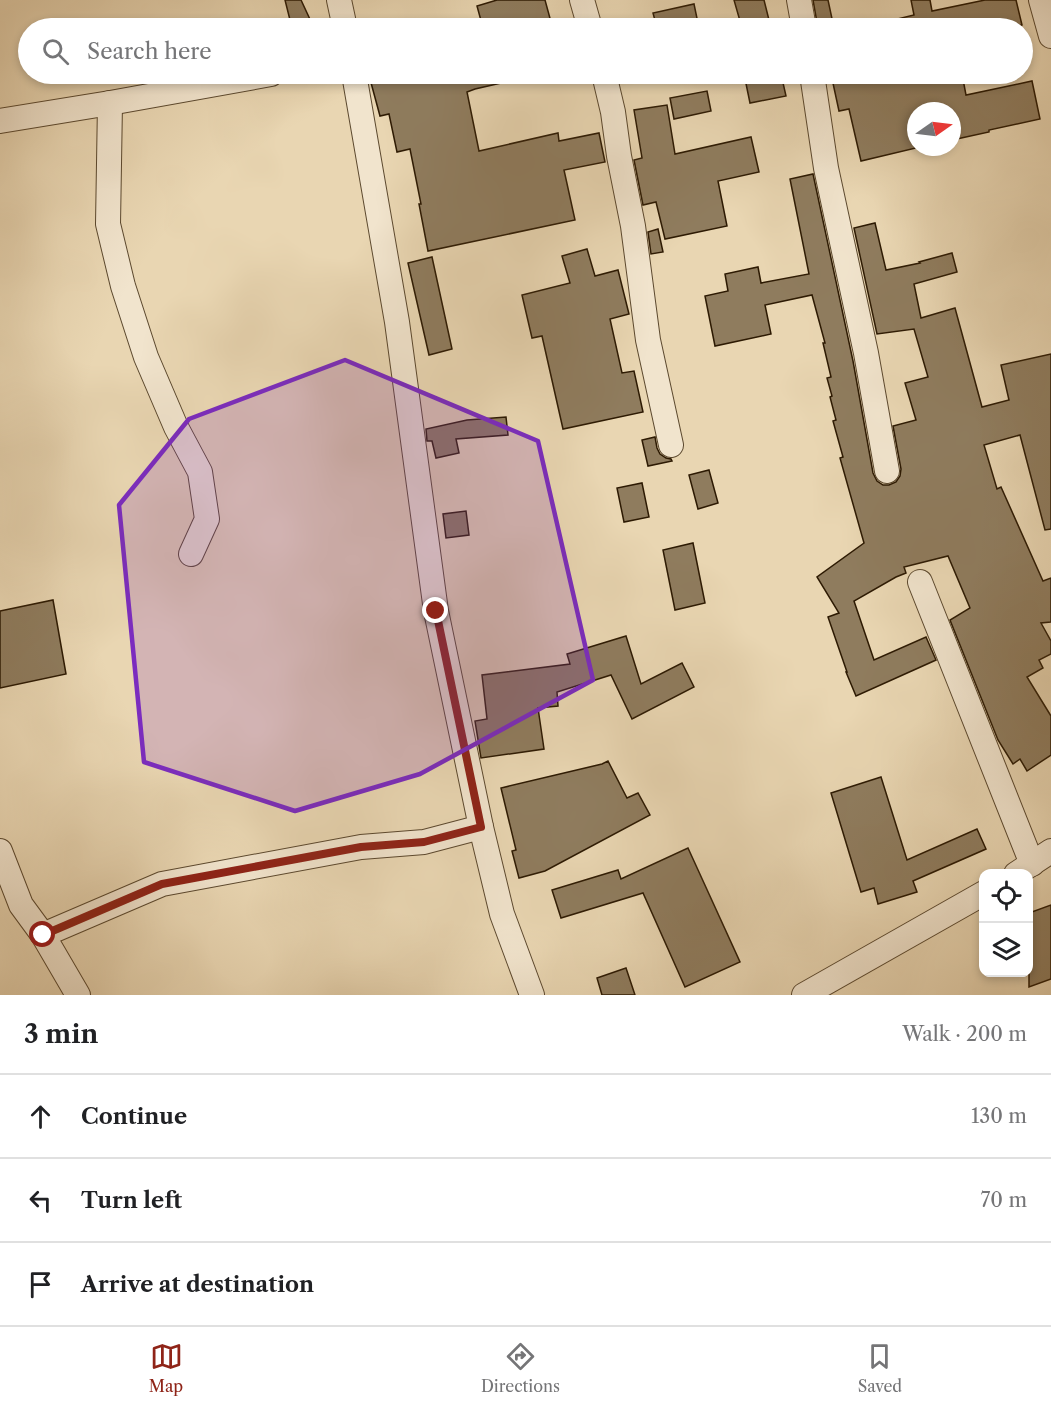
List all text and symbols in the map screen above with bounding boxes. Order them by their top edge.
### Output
search box [18,18,1033,84]
icon: search [39,35,72,68]
text: Search here [87,38,212,65]
north arrow [907,102,961,156]
route end [422,597,448,623]
map controls [979,869,1033,977]
button: locate [979,869,1033,923]
route start [29,921,55,947]
button: layers [979,923,1033,977]
text: 3 min [24,1018,98,1050]
text: Walk · 200 m [902,1022,1027,1046]
icon: ahead [24,1100,57,1133]
text: Continue [81,1103,187,1130]
text: 130 m [971,1104,1027,1128]
icon: left [24,1184,57,1217]
text: Turn left [81,1187,182,1214]
text: 70 m [981,1188,1027,1212]
icon: arrive [24,1268,57,1301]
text: Arrive at destination [81,1271,314,1298]
tab: Map [149,1340,183,1396]
tab: Directions [481,1340,560,1396]
tab: Saved [858,1340,902,1396]

